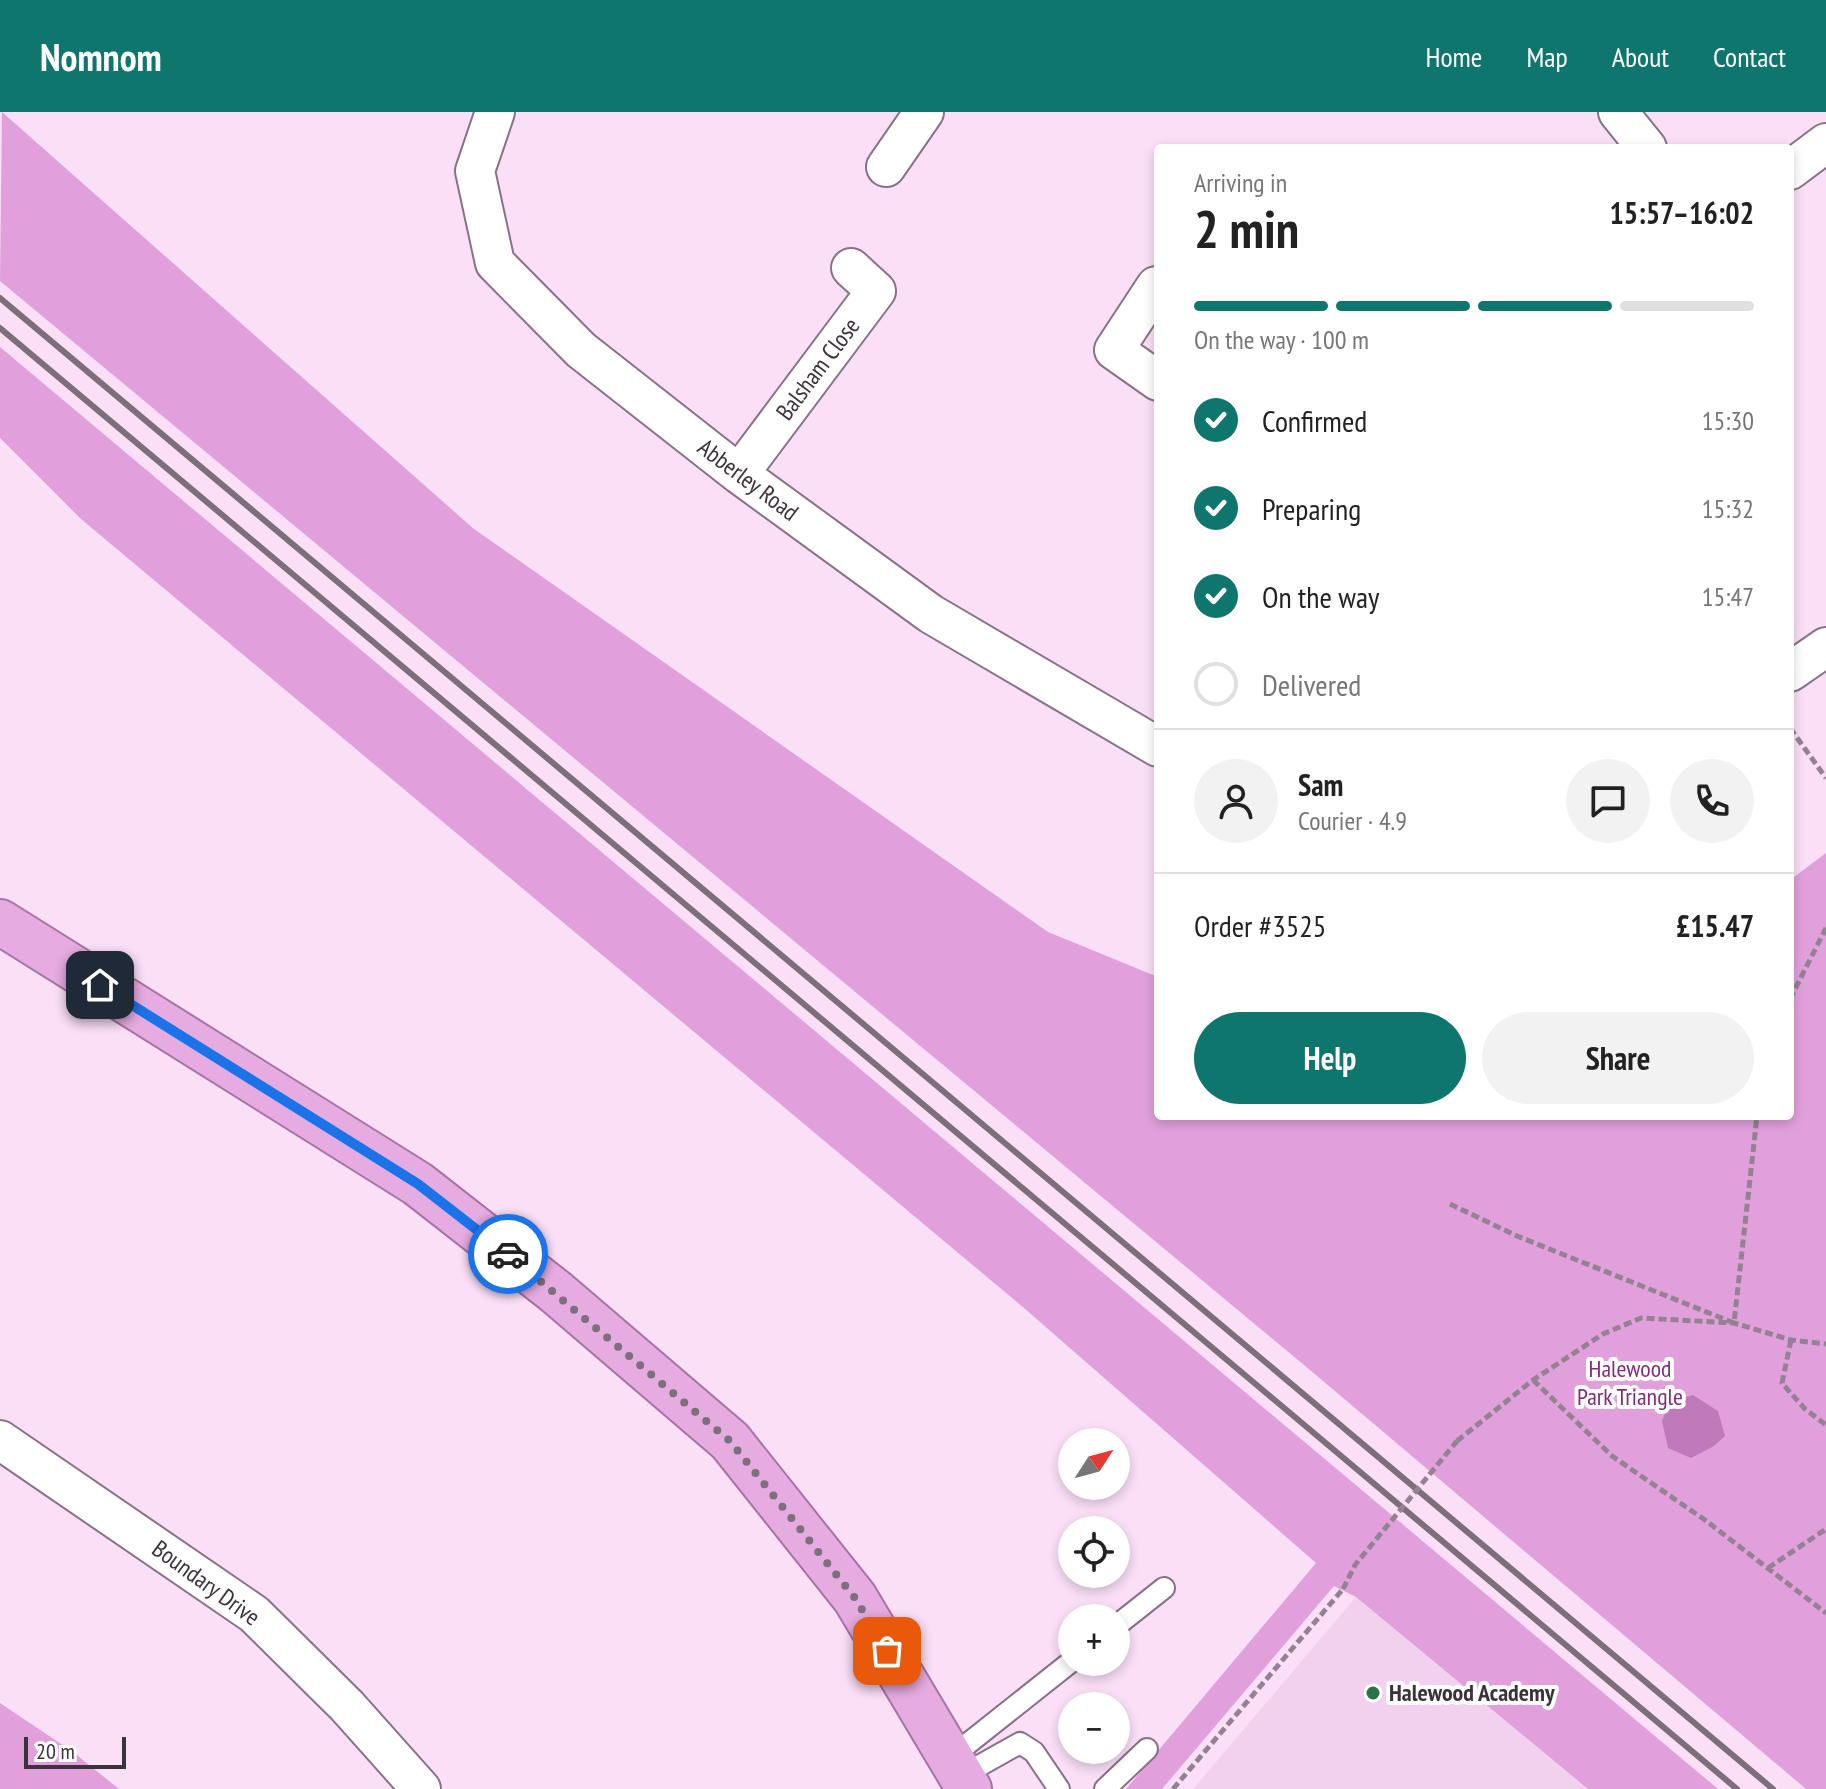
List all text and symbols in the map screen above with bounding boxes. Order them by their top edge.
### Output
text: Nomnom [40,32,162,81]
text: Home [1426,38,1482,75]
text: Map [1526,38,1568,75]
text: About [1612,38,1669,75]
text: Contact [1713,38,1786,75]
text: Arriving in [1194,166,1287,199]
text: 15:57–16:02 [1610,193,1754,232]
text: 2 min [1194,195,1299,262]
street label: Balsham Close [769,311,866,426]
text: On the way · 100 m [1194,323,1369,356]
icon: check [1194,398,1238,442]
text: Confirmed [1262,401,1367,440]
text: 15:30 [1702,404,1754,437]
street label: Abberley Road [692,432,805,528]
icon: check [1194,486,1238,530]
text: Preparing [1262,489,1361,528]
text: 15:32 [1702,492,1754,525]
icon: check [1194,574,1238,618]
text: On the way [1262,577,1379,616]
text: 15:47 [1702,580,1754,613]
text: Delivered [1262,665,1361,704]
button: person [1194,759,1278,843]
button: chat [1566,759,1650,843]
button: phone [1670,759,1754,843]
text: Sam [1298,765,1343,804]
text: Courier · 4.9 [1298,804,1407,837]
text: Order #3525 [1194,906,1326,945]
text: £15.47 [1676,906,1754,945]
pin [66,951,134,1019]
icon: home [78,963,122,1007]
button: Help [1194,1012,1466,1104]
button: Share [1482,1012,1754,1104]
courier [468,1214,548,1294]
icon: car [486,1232,530,1276]
park label: Halewood Park Triangle [1577,1353,1683,1412]
north arrow [1058,1428,1130,1500]
map controls [1058,1428,1130,1764]
button: locate [1058,1516,1130,1588]
street label: Boundary Drive [146,1533,266,1632]
button: + [1058,1604,1130,1676]
pin [853,1617,921,1685]
icon: bag [865,1629,909,1673]
place label: Halewood Academy [1389,1677,1555,1708]
marker: Halewood Academy [1364,1684,1382,1702]
button: − [1058,1692,1130,1764]
scale bar [24,1733,126,1769]
text: 20 m [36,1737,75,1765]

